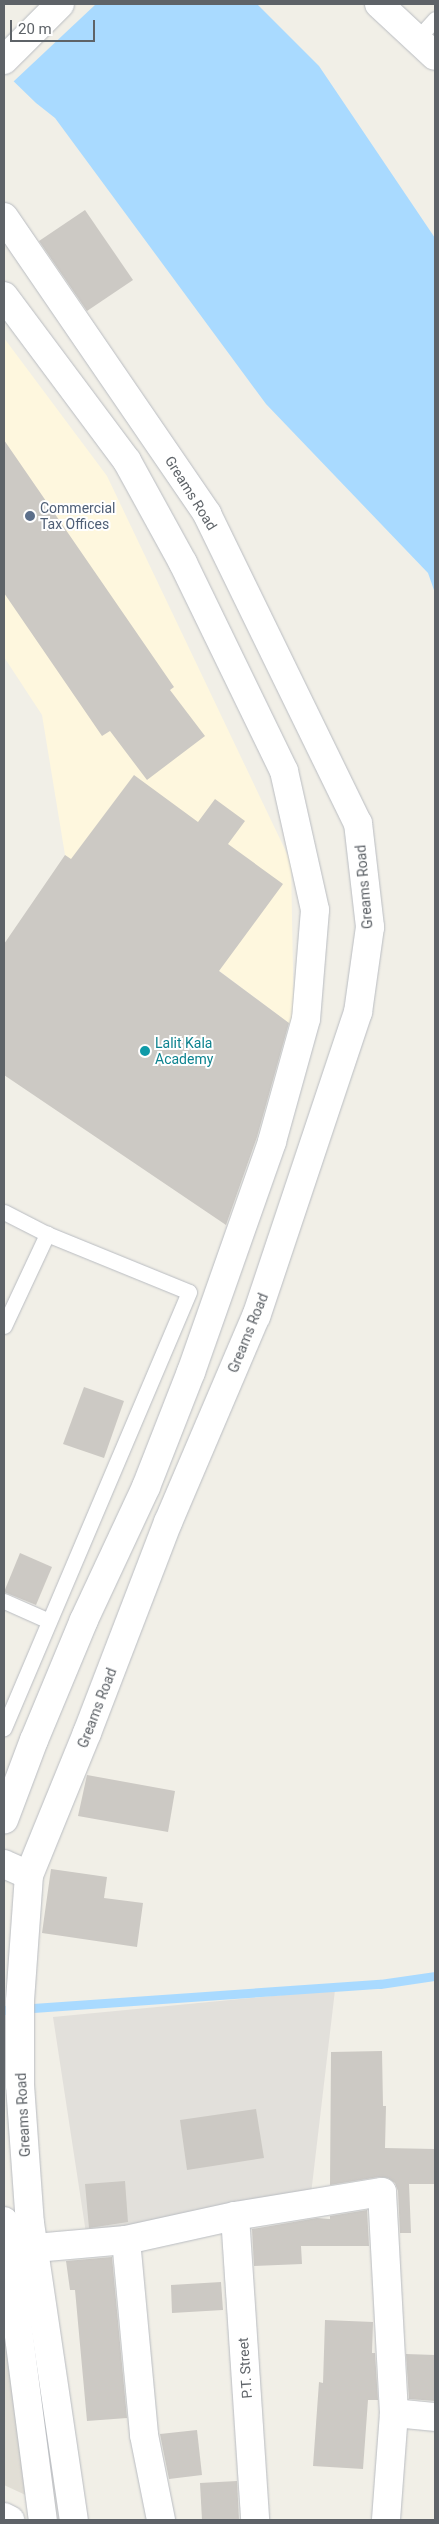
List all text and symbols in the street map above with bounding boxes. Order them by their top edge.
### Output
scale bar [12,10,98,42]
text: 20 m [18,20,52,38]
street label: Greams Road [162,453,220,533]
place label: Commercial Tax Offices [40,500,115,532]
marker: Commercial Tax Offices [24,510,36,522]
street label: Greams Road [352,844,376,930]
place label: Lalit Kala Academy [155,1035,213,1068]
marker: Lalit Kala Academy [139,1045,151,1057]
street label: Greams Road [224,1291,272,1375]
street label: Greams Road [74,1666,120,1750]
street label: Greams Road [12,2072,34,2158]
street label: P.T. Street [234,2337,256,2399]

